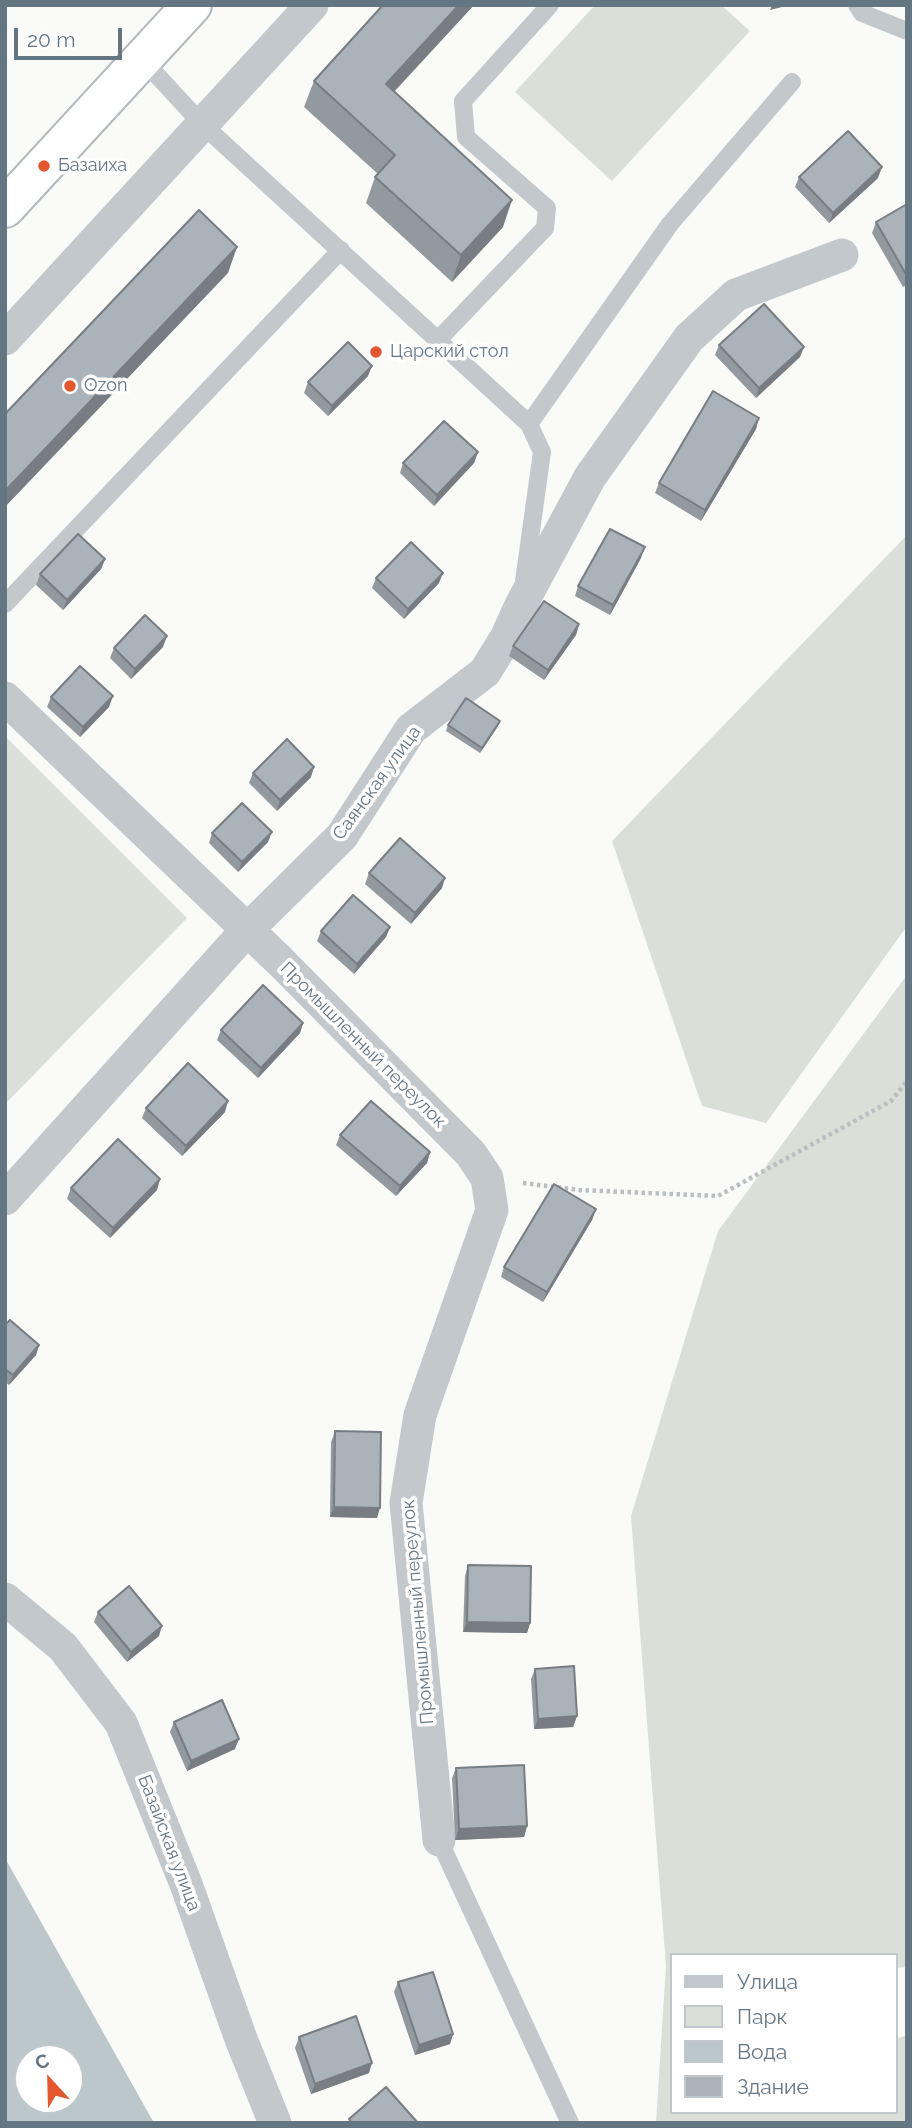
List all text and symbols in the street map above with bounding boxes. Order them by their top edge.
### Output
scale bar [18,14,126,58]
text: 20 m [27,27,75,52]
place label: Базаиха [58,155,127,177]
marker: Базаиха [36,158,52,174]
place label: Царский стол [390,341,509,363]
marker: Царский стол [368,344,384,360]
place label: Ozon [84,375,127,397]
marker: Ozon [62,378,78,394]
street label: Саянская улица [328,722,426,844]
street label: Промышленный переулок [276,958,450,1132]
street label: Промышленный переулок [397,1499,439,1725]
street label: Базайская улица [133,1772,205,1914]
legend [670,1953,898,2114]
text: Улица [737,1969,798,1994]
text: Парк [737,2004,787,2029]
text: Вода [737,2039,787,2064]
north arrow [14,2044,84,2114]
text: С [32,2049,52,2074]
text: Здание [737,2074,809,2099]

